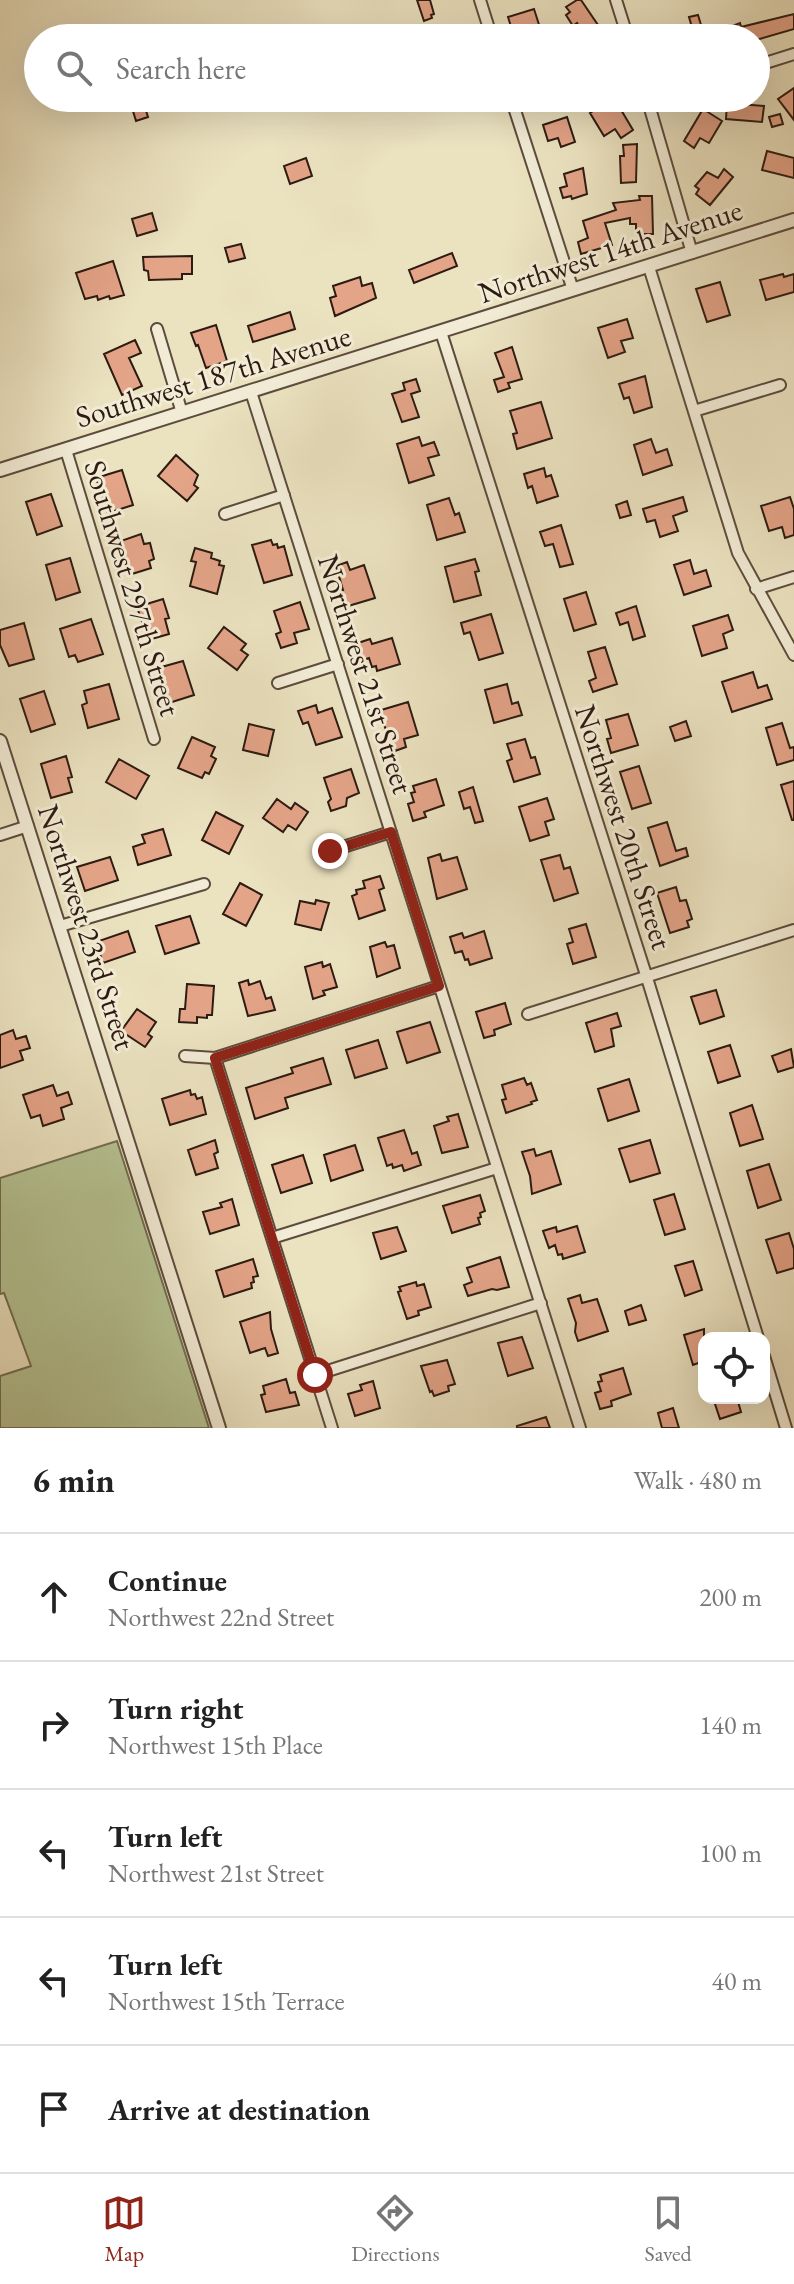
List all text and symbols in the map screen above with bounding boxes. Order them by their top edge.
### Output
search box [24,24,770,112]
icon: search [52,46,96,90]
text: Search here [116,49,246,88]
street label: Northwest 14th Avenue [473,190,747,312]
street label: Southwest 187th Avenue [71,316,355,436]
street label: Southwest 297th Street [76,455,191,721]
street label: Northwest 21st Street [309,549,423,799]
street label: Northwest 20th Street [566,700,682,955]
street label: Northwest 23rd Street [29,800,145,1055]
route end [312,833,348,869]
map controls [698,1332,770,1404]
button: locate [698,1332,770,1404]
route start [297,1357,333,1393]
text: 6 min [32,1458,115,1502]
text: Walk · 480 m [634,1463,762,1497]
text: Continue [108,1561,227,1600]
icon: ahead [32,1575,76,1619]
text: 200 m [699,1580,762,1614]
text: Northwest 22nd Street [108,1600,334,1634]
text: Turn right [108,1689,244,1728]
icon: right [32,1703,76,1747]
text: 140 m [699,1708,762,1742]
text: Northwest 15th Place [108,1728,323,1762]
text: Turn left [108,1817,222,1856]
icon: left [32,1831,76,1875]
text: 100 m [699,1836,762,1870]
text: Northwest 21st Street [108,1856,324,1890]
text: Turn left [108,1945,222,1984]
icon: left [32,1959,76,2003]
text: 40 m [712,1964,762,1998]
text: Northwest 15th Terrace [108,1984,345,2018]
icon: arrive [32,2087,76,2131]
text: Arrive at destination [108,2090,370,2129]
tab: Map [102,2191,146,2268]
tab: Directions [351,2191,440,2268]
tab: Saved [644,2191,692,2268]

